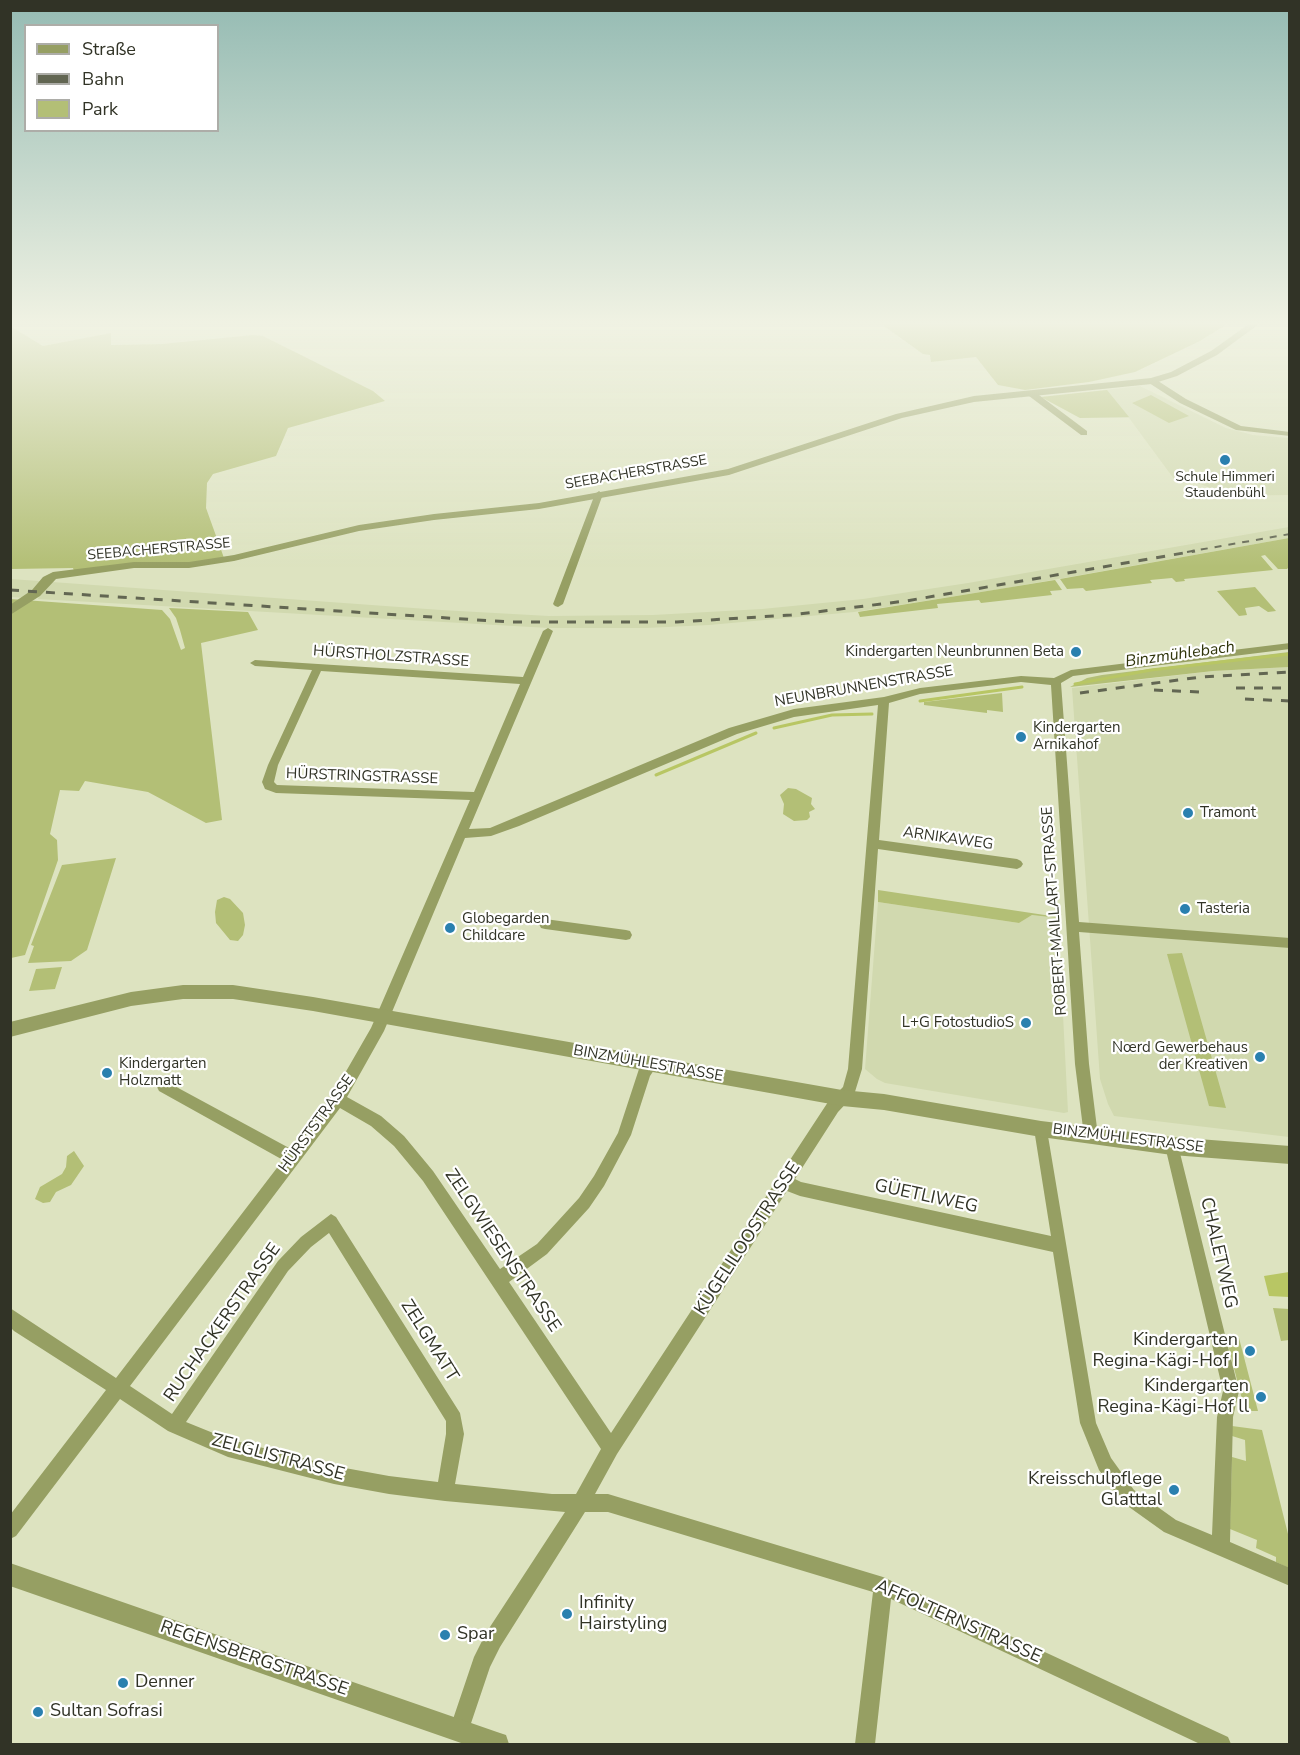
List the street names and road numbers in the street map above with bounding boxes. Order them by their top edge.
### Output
street label: SEEBACHERSTRASSE [564,452,708,494]
street label: SEEBACHERSTRASSE [87,535,231,565]
street label: HÜRSTHOLZSTRASSE [312,643,470,671]
street label: NEUNBRUNNENSTRASSE [773,662,955,712]
street label: HÜRSTRINGSTRASSE [286,765,438,789]
street label: ROBERT-MAILLART-STRASSE [1039,806,1071,1016]
street label: ARNIKAWEG [902,824,994,854]
street label: BINZMÜHLESTRASSE [572,1042,724,1086]
street label: HÜRSTSTRASSE [276,1072,358,1176]
street label: BINZMÜHLESTRASSE [1052,1121,1204,1157]
street label: KÜGELILOOSTRASSE [690,1158,806,1320]
street label: ZELGWIESENSTRASSE [439,1165,565,1337]
street label: GÜETLIWEG [872,1176,980,1218]
street label: CHALETWEG [1195,1195,1241,1311]
street label: RUCHACKERSTRASSE [160,1239,286,1407]
street label: ZELGMATT [395,1296,463,1386]
street label: ZELGLISTRASSE [209,1430,347,1486]
street label: AFFOLTERNSTRASSE [872,1576,1044,1668]
street label: REGENSBERGSTRASSE [157,1617,351,1701]

